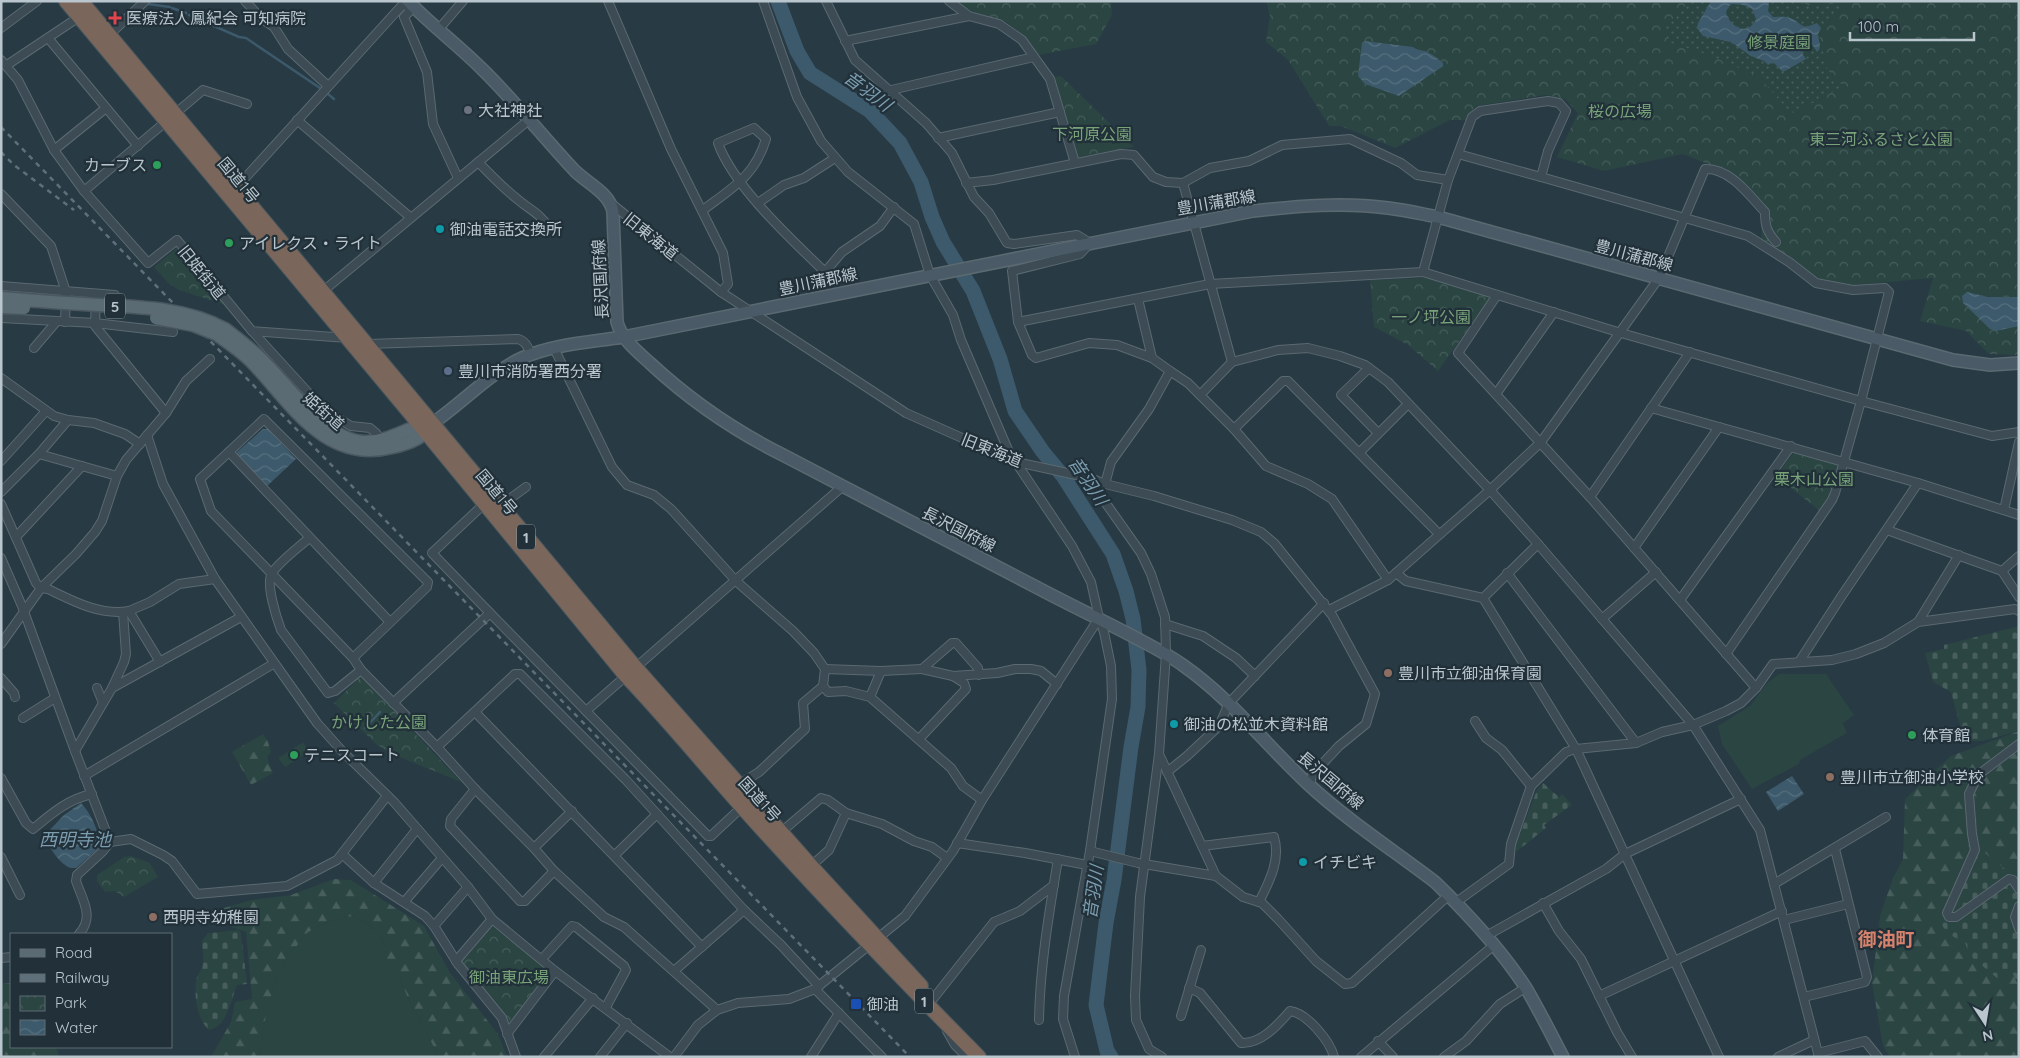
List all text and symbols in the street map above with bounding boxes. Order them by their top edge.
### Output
place label: 医療法人鳳紀会 可知病院 [126,8,306,28]
scale bar [1850,10,1974,42]
marker: 医療法人鳳紀会 可知病院 [108,11,122,25]
text: 100 m [1858,17,1899,36]
park label: 修景庭園 [1747,32,1811,52]
water label: 音羽川 [840,66,898,118]
place label: 大社神社 [478,100,542,120]
park label: 桜の広場 [1588,101,1652,121]
marker: 大社神社 [462,104,474,116]
park label: 下河原公園 [1052,124,1132,144]
park label: 東三河ふるさと公園 [1809,129,1953,149]
street label: 国道1号 [214,153,264,207]
place label: カーブス [84,155,147,175]
marker: カーブス [151,159,163,171]
street label: 豊川蒲郡線 [1175,185,1257,219]
street label: 旧東海道 [620,208,682,264]
place label: 御油電話交換所 [450,219,562,239]
marker: 御油電話交換所 [434,223,446,235]
place label: アイレクス・ライト [239,233,382,253]
street label: 豊川蒲郡線 [1593,235,1675,275]
marker: アイレクス・ライト [223,237,235,249]
street label: 長沢国府線 [588,239,612,319]
street label: 旧姫街道 [174,241,230,303]
street label: 豊川蒲郡線 [777,263,859,299]
road number: 5 [105,294,125,318]
park label: 一ノ坪公園 [1391,307,1471,327]
place label: 豊川市消防署西分署 [458,361,602,381]
marker: 豊川市消防署西分署 [442,365,454,377]
street label: 姫街道 [299,388,349,434]
street label: 旧東海道 [959,429,1025,471]
water label: 音羽川 [1063,452,1114,511]
street label: 国道1号 [472,465,522,519]
park label: 栗木山公園 [1774,469,1854,489]
street label: 長沢国府線 [919,502,999,556]
road number: 1 [517,524,535,550]
place label: 豊川市立御油保育園 [1398,663,1542,683]
marker: 豊川市立御油保育園 [1382,667,1394,679]
park label: かけした公園 [331,712,427,732]
place label: 御油の松並木資料館 [1184,714,1328,734]
marker: 御油の松並木資料館 [1168,718,1180,730]
place label: 体育館 [1922,725,1970,745]
marker: 体育館 [1906,729,1918,741]
place label: テニスコート [304,745,400,765]
street label: 長沢国府線 [1294,747,1368,813]
marker: テニスコート [288,749,300,761]
place label: 豊川市立御油小学校 [1840,767,1984,787]
marker: 豊川市立御油小学校 [1824,771,1836,783]
street label: 国道1号 [735,772,785,826]
water label: 西明寺池 [39,828,113,851]
place label: イチビキ [1313,852,1377,872]
marker: イチビキ [1297,856,1309,868]
water label: 音羽川 [1078,862,1108,920]
place label: 西明寺幼稚園 [163,907,259,927]
marker: 西明寺幼稚園 [147,911,159,923]
district label: 御油町 [1857,927,1915,951]
legend [10,933,172,1048]
text: Road [55,943,92,962]
park label: 御油東広場 [469,967,549,987]
text: Railway [55,968,110,987]
road number: 1 [915,988,933,1014]
text: Park [55,993,87,1012]
place label: 御油 [867,994,899,1014]
marker: 御油 [849,997,863,1011]
north arrow [1960,998,2010,1048]
text: Water [55,1018,98,1037]
text: N [1981,1026,1995,1046]

